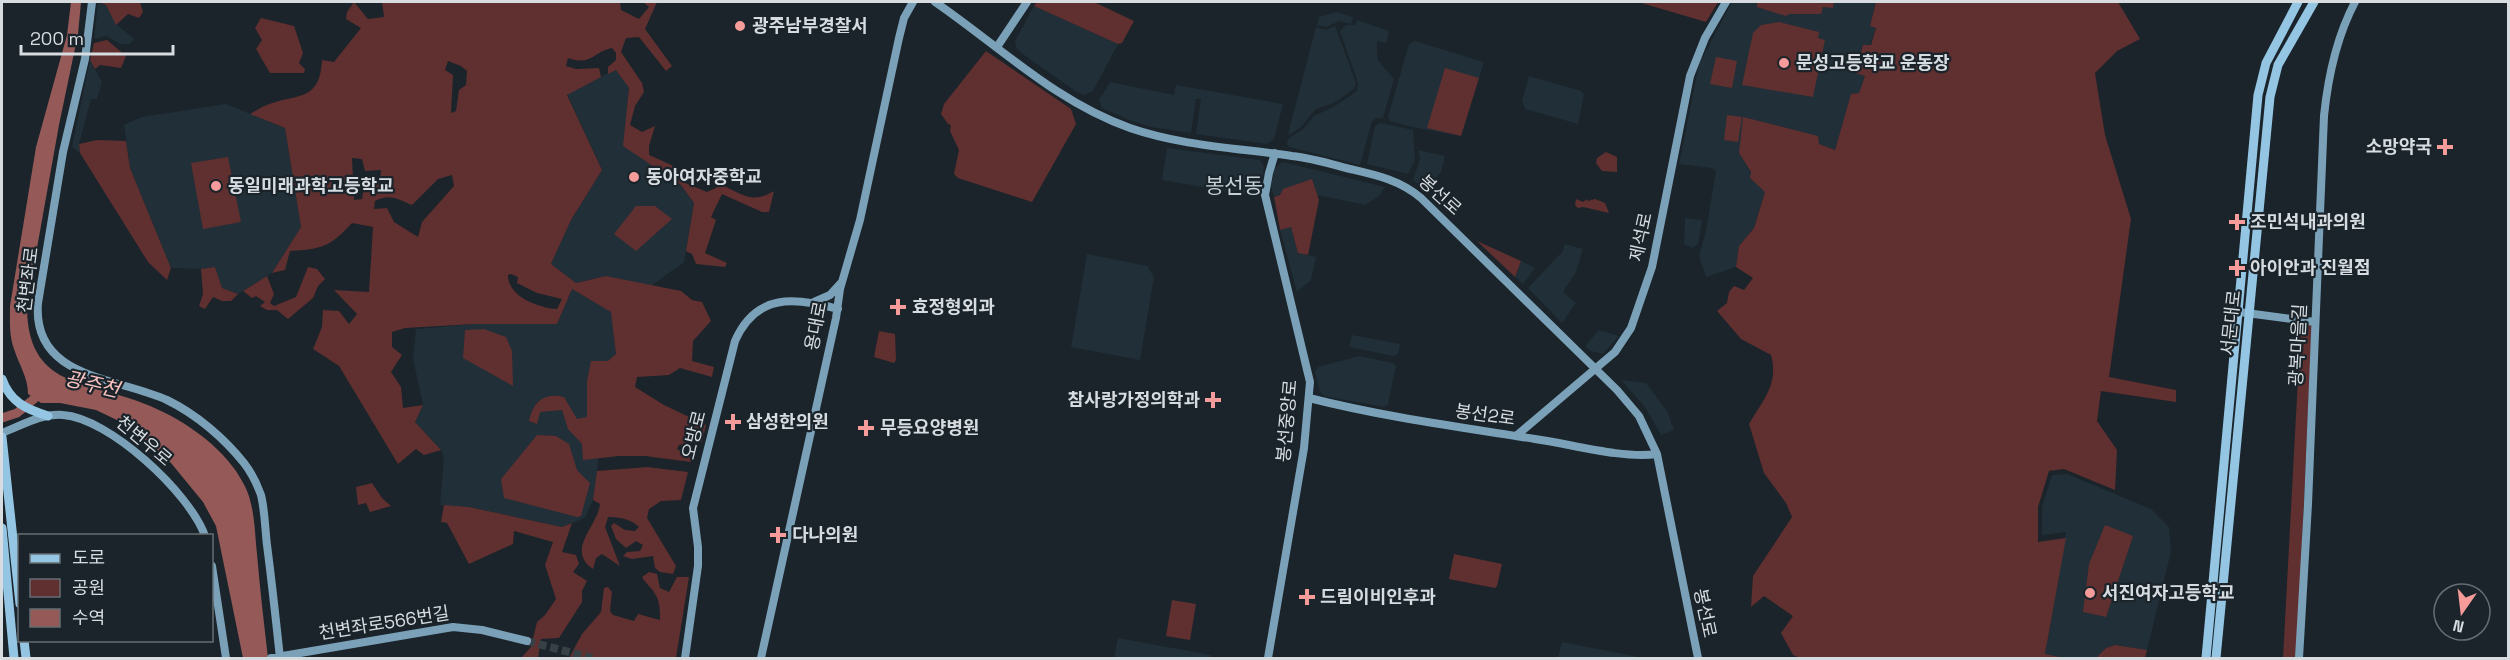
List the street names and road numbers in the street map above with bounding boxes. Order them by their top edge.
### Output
street label: 봉선로 [1414,169,1466,220]
street label: 제석로 [1624,210,1657,264]
street label: 천변좌로 [12,246,43,314]
street label: 서문대로 [2216,289,2245,357]
street label: 용대로 [799,299,832,352]
street label: 광복마을길 [2284,303,2311,387]
street label: 봉선중앙로 [1271,379,1302,463]
street label: 봉선2로 [1453,399,1517,430]
street label: 오방로 [676,408,711,462]
street label: 천변우로 [112,411,177,471]
street label: 봉선로 [1689,586,1722,640]
street label: 천변좌로566번길 [317,601,451,644]

